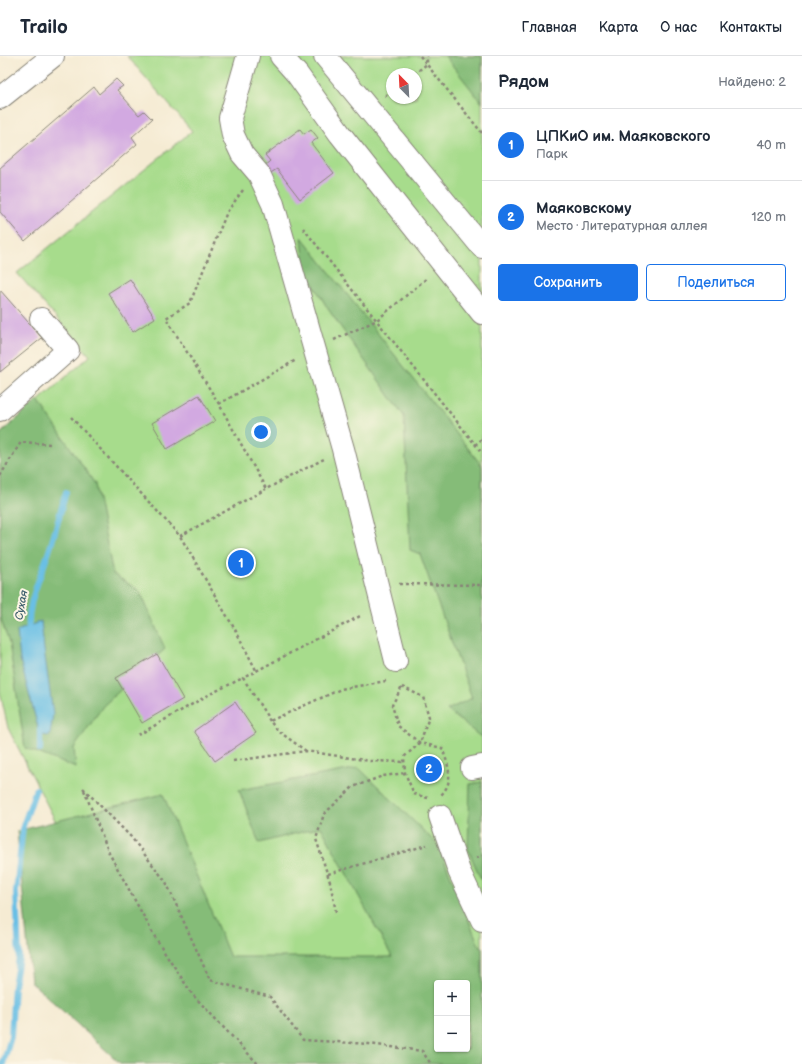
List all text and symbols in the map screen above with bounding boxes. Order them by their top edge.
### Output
text: Trailo [20,16,68,39]
text: Главная [522,19,577,36]
text: Карта [599,19,638,36]
text: О нас [660,19,697,36]
text: Контакты [719,19,782,36]
north arrow [386,68,422,104]
text: Рядом [498,72,549,92]
text: Найдено: 2 [718,74,786,90]
text: ЦПКиО им. Маяковского [536,127,710,146]
text: 1 [508,137,514,153]
text: 40 m [756,137,786,153]
text: Парк [536,146,568,162]
text: Маяковскому [536,199,631,218]
text: 2 [507,209,515,225]
text: 120 m [751,209,786,225]
text: Место · Литературная аллея [536,218,707,234]
button: Сохранить [498,264,638,301]
button: Поделиться [646,264,786,301]
your location [251,422,271,442]
pin: 1 [228,548,254,578]
water label: Сухая [12,589,31,621]
pin: 2 [416,754,442,784]
map controls [434,980,470,1052]
button: + [434,980,470,1016]
button: − [434,1016,470,1052]

